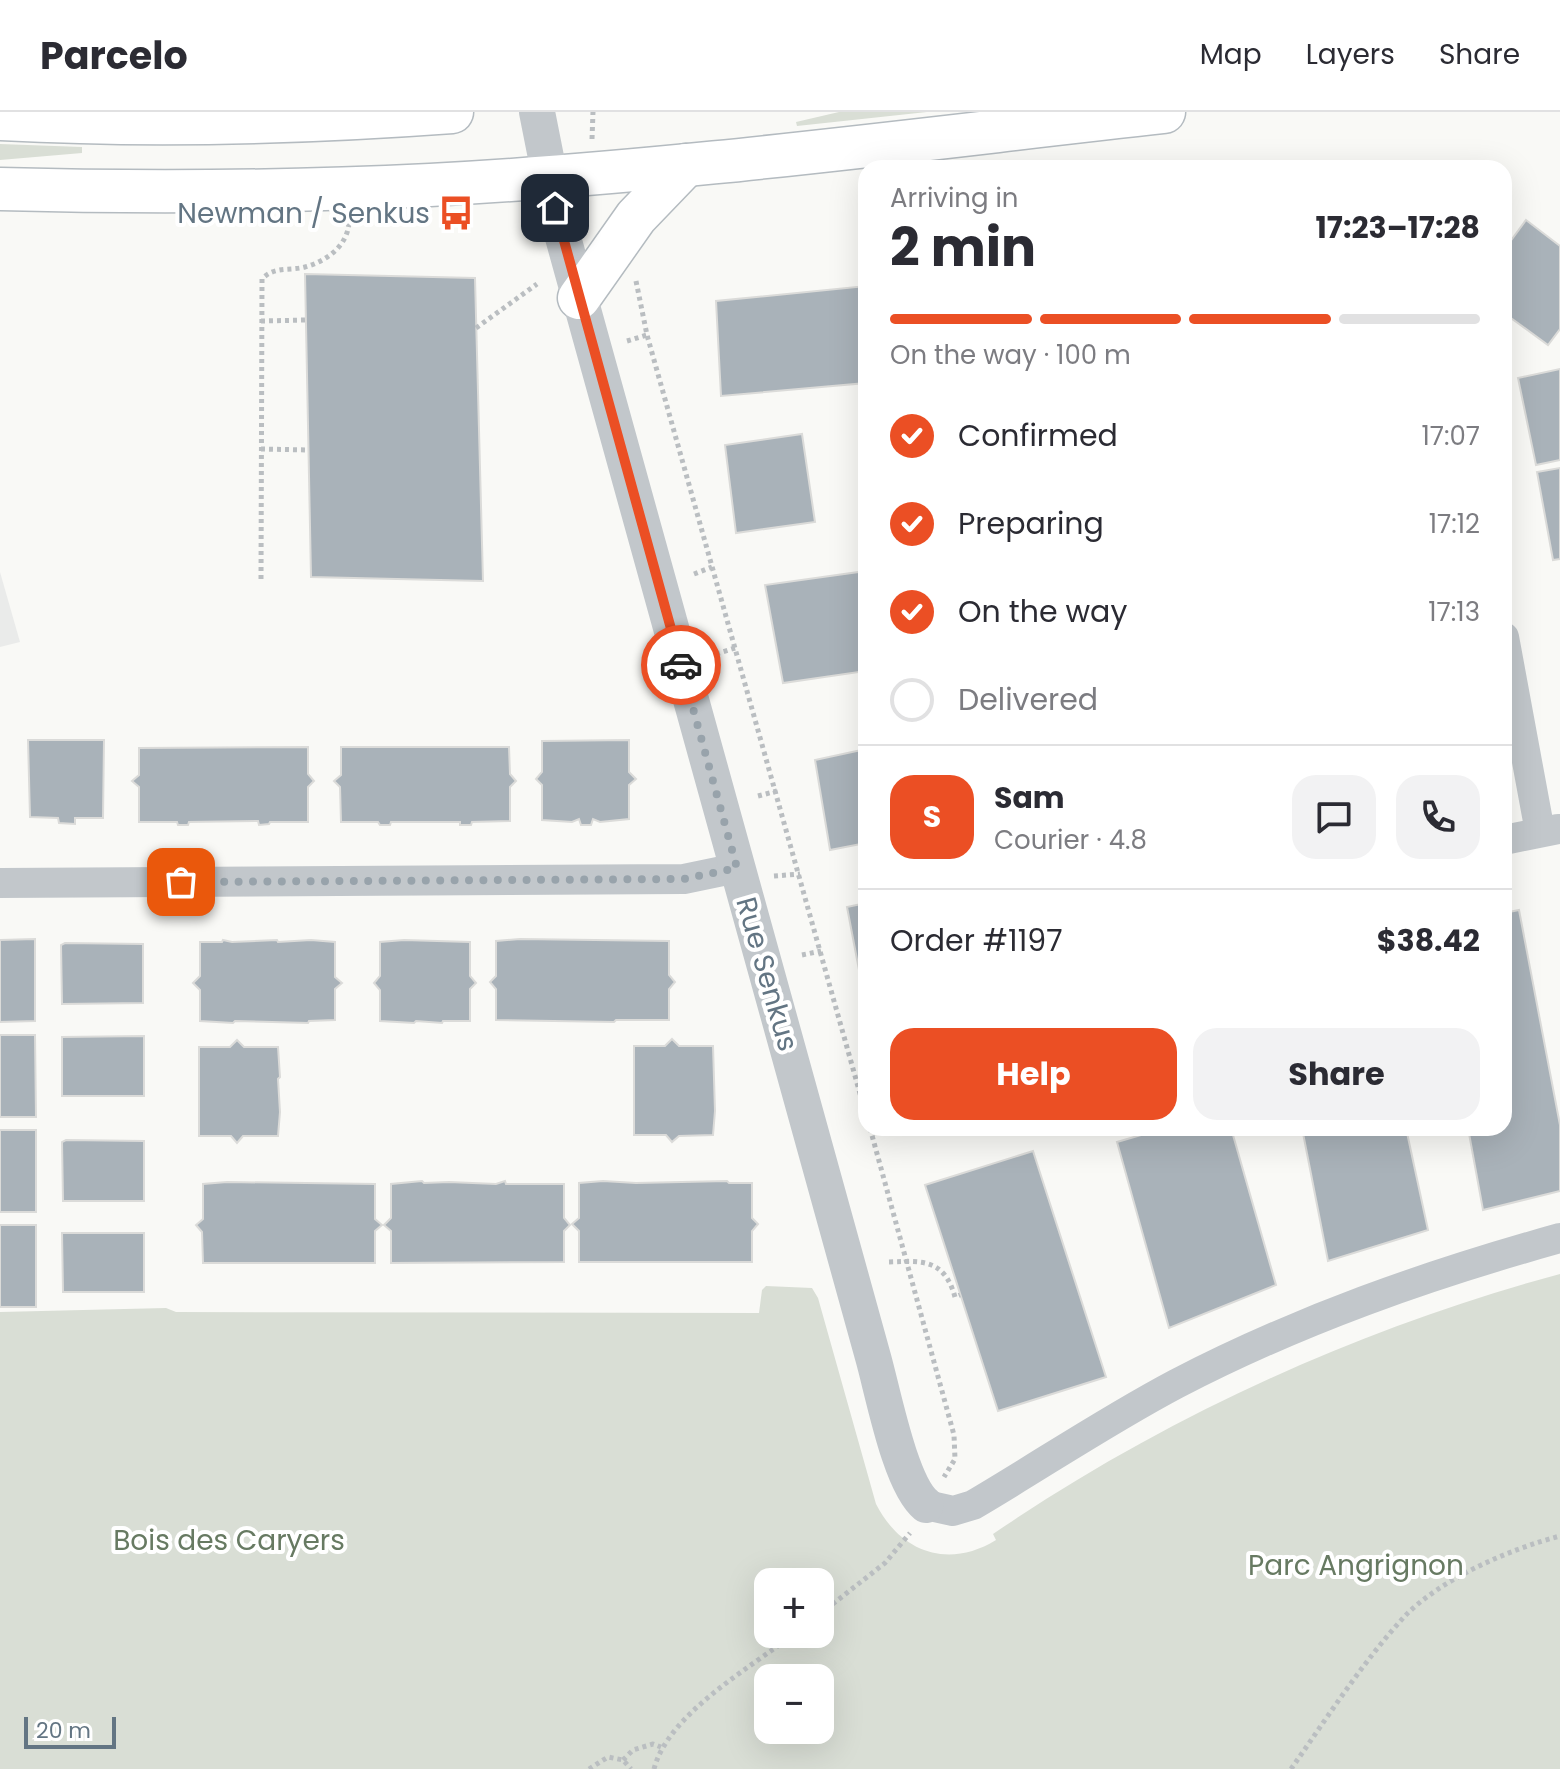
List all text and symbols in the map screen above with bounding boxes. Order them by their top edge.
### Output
text: Parcelo [40,29,188,82]
text: Map [1200,35,1262,74]
text: Layers [1306,35,1395,74]
text: Share [1439,35,1520,74]
pin [521,174,589,242]
text: Arriving in [890,180,1019,216]
icon: home [533,186,577,230]
place label: Newman / Senkus [177,194,430,233]
bus stop icon: Newman / Senkus [437,194,475,232]
text: 17:23–17:28 [1316,206,1480,249]
text: 2 min [890,211,1036,284]
text: On the way · 100 m [890,337,1131,373]
icon: check [890,414,934,458]
text: Confirmed [958,414,1118,457]
text: 17:07 [1421,418,1480,454]
icon: check [890,502,934,546]
text: Preparing [958,502,1104,545]
text: 17:12 [1429,506,1480,542]
icon: check [890,590,934,634]
text: On the way [958,590,1127,633]
text: 17:13 [1428,594,1480,630]
courier [641,625,721,705]
icon: car [659,643,703,687]
text: Delivered [958,678,1098,721]
button: chat [1292,775,1376,859]
button: phone [1396,775,1480,859]
text: Sam [994,776,1065,819]
text: S [923,795,941,838]
text: Courier · 4.8 [994,822,1147,858]
pin [147,848,215,916]
icon: bag [159,860,203,904]
street label: Rue Senkus [726,892,808,1056]
text: Order #1197 [890,919,1063,962]
text: $38.42 [1377,919,1480,962]
button: Help [890,1028,1177,1120]
button: Share [1193,1028,1480,1120]
park label: Bois des Caryers [113,1521,345,1560]
park label: Parc Angrignon [1248,1546,1464,1585]
map controls [754,1568,834,1744]
button: + [754,1568,834,1648]
button: − [754,1664,834,1744]
scale bar [24,1713,116,1749]
text: 20 m [36,1715,91,1746]

